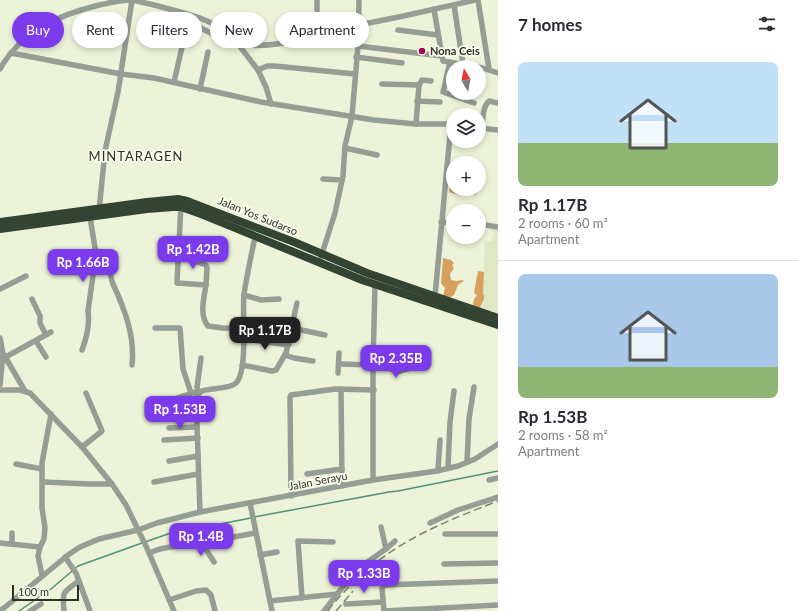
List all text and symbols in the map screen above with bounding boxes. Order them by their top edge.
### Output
chip: Buy [12,12,64,48]
chip: Rent [72,12,128,48]
chip: Filters [136,12,202,48]
chip: New [210,12,267,48]
chip: Apartment [275,12,369,48]
icon: filters [756,13,778,35]
text: 7 homes [518,14,582,35]
place label: Nona Ceis [430,44,480,57]
marker: Nona Ceis [417,46,427,56]
north arrow [446,60,486,100]
map controls [446,60,486,244]
icon: home [612,88,684,160]
button: layers [446,108,486,148]
district label: MINTARAGEN [89,148,183,164]
button: + [446,156,486,196]
street label: Jalan Yos Sudarso [217,194,300,237]
text: Rp 1.17B [518,194,587,215]
button: − [446,204,486,244]
text: 2 rooms · 60 m² [518,215,608,231]
text: Apartment [518,231,579,247]
pin: Rp 1.42B [152,236,234,270]
text: Rp 1.42B [166,241,220,257]
pin: Rp 1.66B [42,249,124,283]
text: Rp 1.66B [56,254,110,270]
icon: home [612,300,684,372]
pin: Rp 1.17B [224,317,306,351]
text: Rp 1.17B [238,322,292,338]
pin: Rp 2.35B [355,345,437,379]
text: Rp 2.35B [369,350,423,366]
pin: Rp 1.53B [139,396,221,430]
text: Rp 1.53B [153,401,207,417]
text: Rp 1.53B [518,406,587,427]
text: 2 rooms · 58 m² [518,427,608,443]
text: Apartment [518,443,579,459]
street label: Jalan Serayu [287,468,348,493]
pin: Rp 1.4B [164,523,238,557]
text: Rp 1.4B [178,528,224,544]
pin: Rp 1.33B [323,560,405,594]
text: Rp 1.33B [337,565,391,581]
scale bar [12,583,79,602]
text: 100 m [18,585,49,598]

